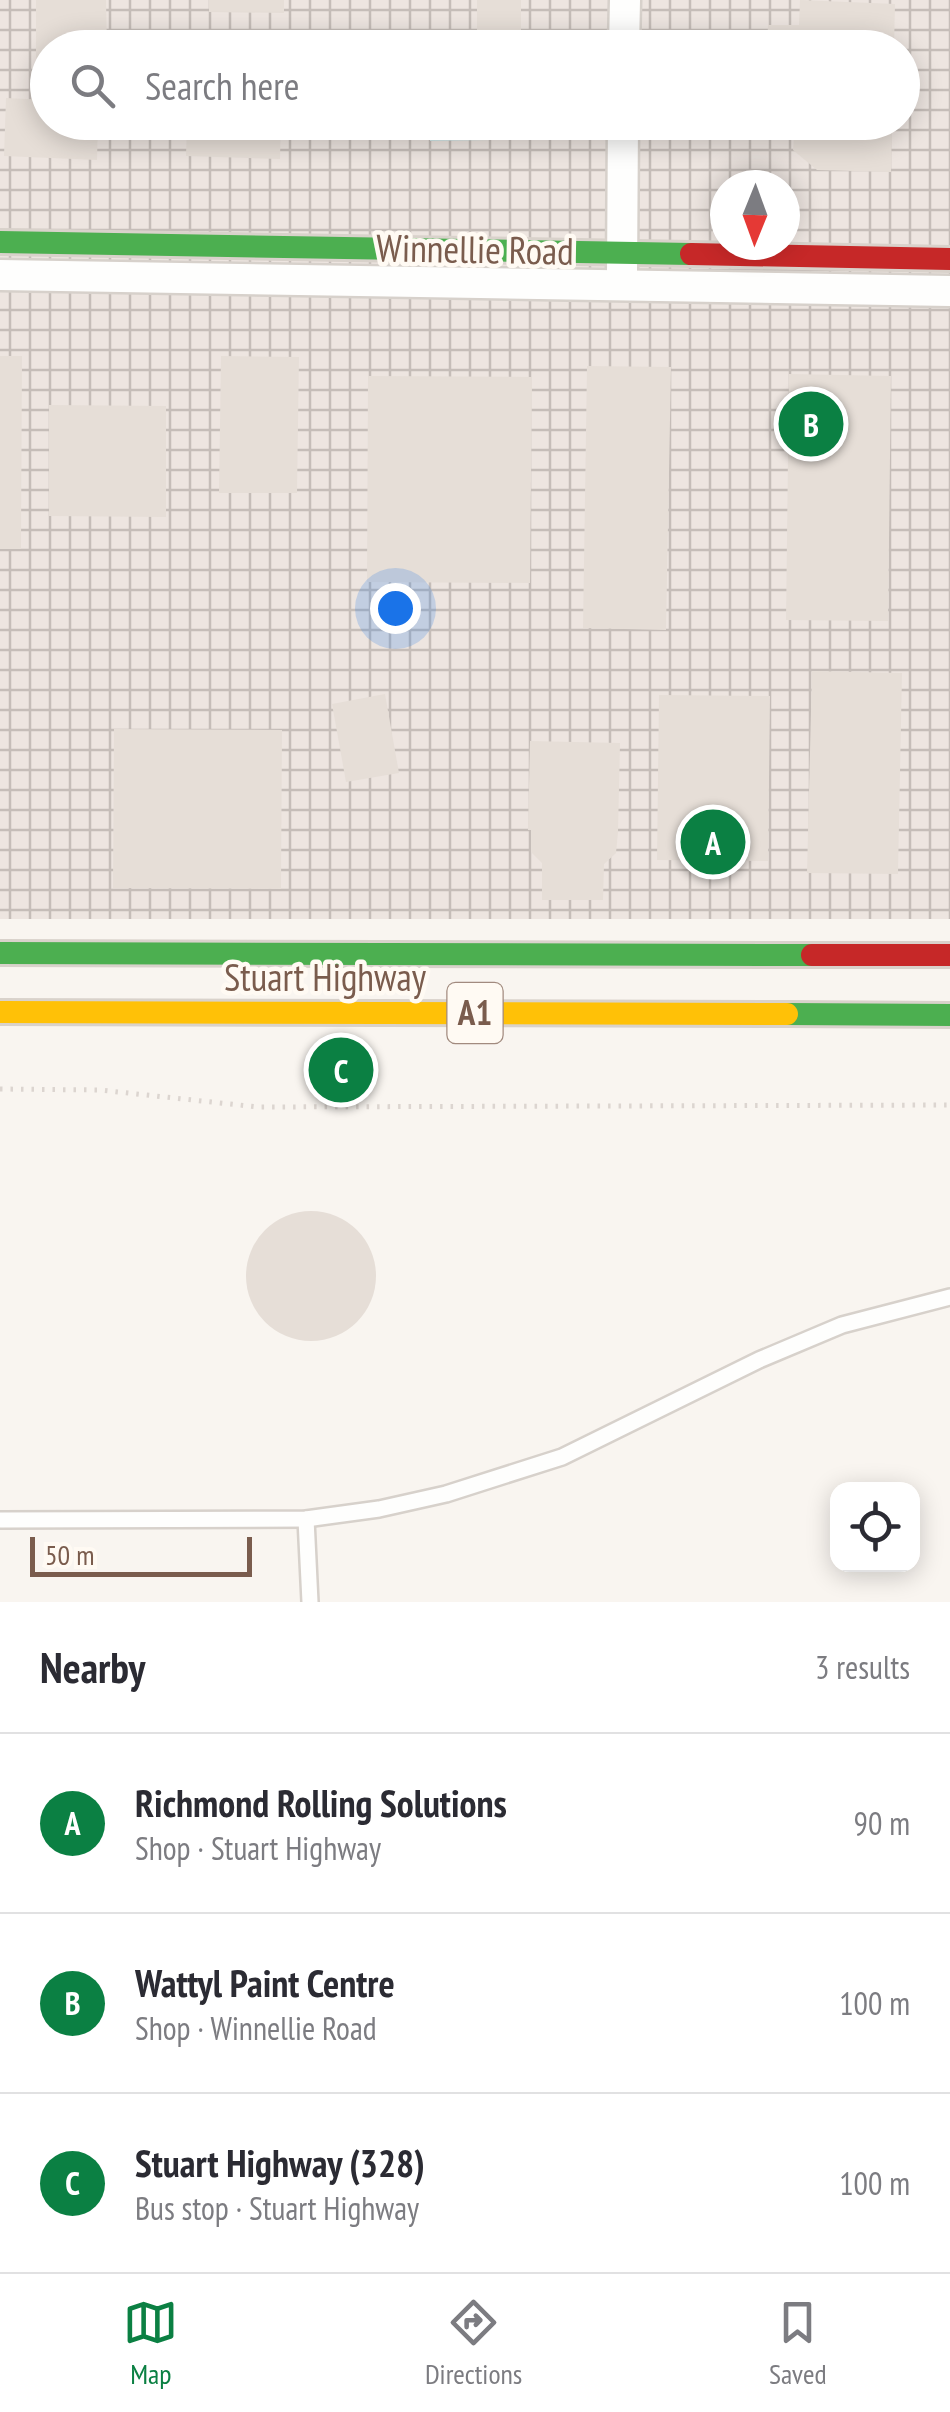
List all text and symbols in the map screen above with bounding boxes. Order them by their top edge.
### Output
search box [30,30,920,140]
icon: search [65,58,120,113]
text: Search here [145,61,299,110]
north arrow [710,170,800,260]
street label: Winnellie Road [376,222,574,275]
pin: B [778,386,844,462]
your location [370,583,421,634]
pin: A [680,804,746,880]
street label: Stuart Highway [224,952,427,1001]
road number: A1 [448,983,502,1043]
pin: C [308,1032,374,1108]
map controls [830,1482,920,1572]
button: locate [830,1482,920,1572]
scale bar [30,1532,252,1576]
text: 50 m [45,1536,94,1573]
text: Nearby [40,1640,145,1695]
text: 3 results [815,1646,910,1688]
text: Richmond Rolling Solutions [135,1778,507,1827]
text: A [64,1802,81,1844]
text: 90 m [854,1802,910,1844]
text: Shop · Stuart Highway [135,1827,381,1869]
text: Wattyl Paint Centre [135,1958,395,2007]
text: B [65,1982,80,2024]
text: 100 m [839,1982,910,2024]
text: Shop · Winnellie Road [135,2007,377,2049]
text: Stuart Highway (328) [135,2138,425,2187]
text: C [65,2162,80,2204]
text: 100 m [839,2162,910,2204]
text: Bus stop · Stuart Highway [135,2187,419,2229]
tab: Map [123,2295,178,2392]
tab: Directions [425,2295,522,2392]
tab: Saved [769,2295,827,2392]

